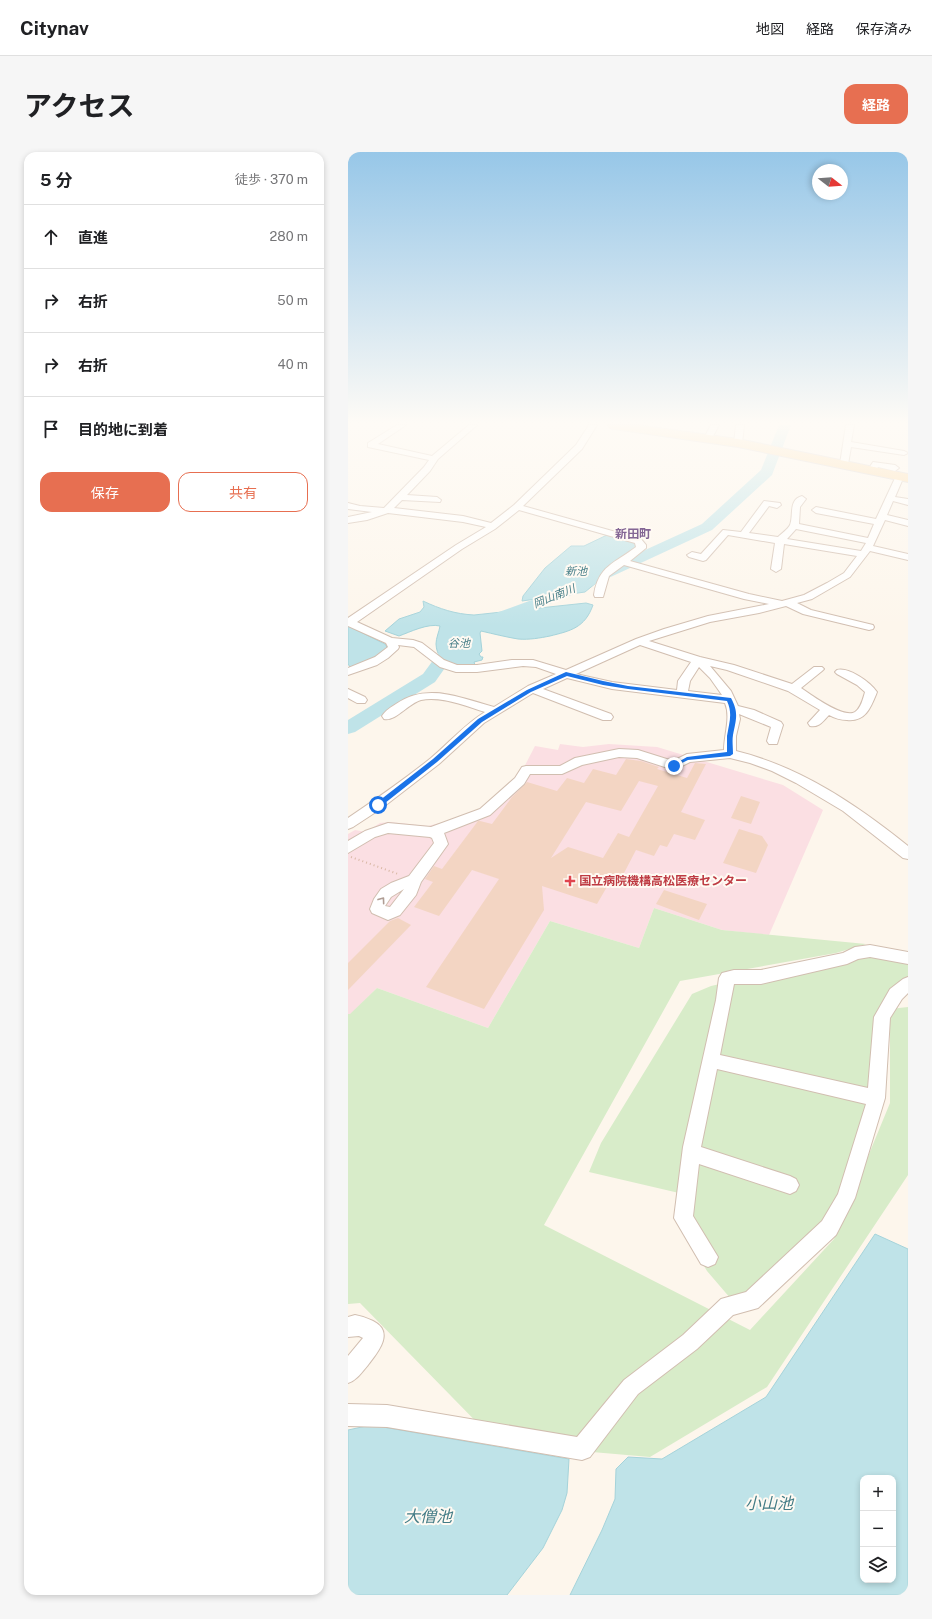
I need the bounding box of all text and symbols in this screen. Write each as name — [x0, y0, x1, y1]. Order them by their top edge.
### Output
text: Citynav — [20, 17, 89, 39]
text: 地図 — [756, 21, 784, 37]
text: 経路 — [806, 21, 834, 37]
text: 保存済み — [856, 21, 912, 37]
button: 経路 — [844, 84, 908, 124]
text: アクセス — [24, 89, 135, 122]
north arrow — [812, 164, 848, 200]
text: 5 分 — [40, 170, 72, 190]
text: 徒歩 · 370 m — [235, 172, 308, 187]
icon: ahead — [40, 226, 62, 248]
text: 直進 — [78, 229, 108, 246]
text: 280 m — [270, 229, 308, 244]
icon: right — [40, 290, 62, 312]
text: 右折 — [78, 293, 108, 310]
text: 50 m — [277, 293, 308, 308]
icon: right — [40, 354, 62, 376]
text: 右折 — [78, 357, 108, 374]
text: 40 m — [277, 357, 308, 372]
icon: arrive — [40, 418, 62, 440]
text: 目的地に到着 — [78, 421, 168, 438]
button: 保存 — [40, 472, 170, 512]
button: 共有 — [178, 472, 308, 512]
district label: 新田町 — [615, 527, 651, 541]
water label: 新池 — [565, 565, 588, 577]
water label: 岡山南川 — [531, 582, 578, 610]
water label: 谷池 — [448, 637, 471, 649]
route end — [665, 757, 683, 775]
route start — [369, 796, 387, 814]
place label: 国立病院機構高松医療センター — [579, 874, 747, 888]
marker: 国立病院機構高松医療センター — [564, 875, 576, 887]
one-way arrow — [377, 898, 384, 905]
map controls — [860, 1475, 896, 1583]
button: + — [860, 1475, 896, 1511]
water label: 小山池 — [745, 1494, 795, 1513]
water label: 大僧池 — [404, 1507, 454, 1526]
button: − — [860, 1511, 896, 1547]
button: layers — [860, 1547, 896, 1583]

